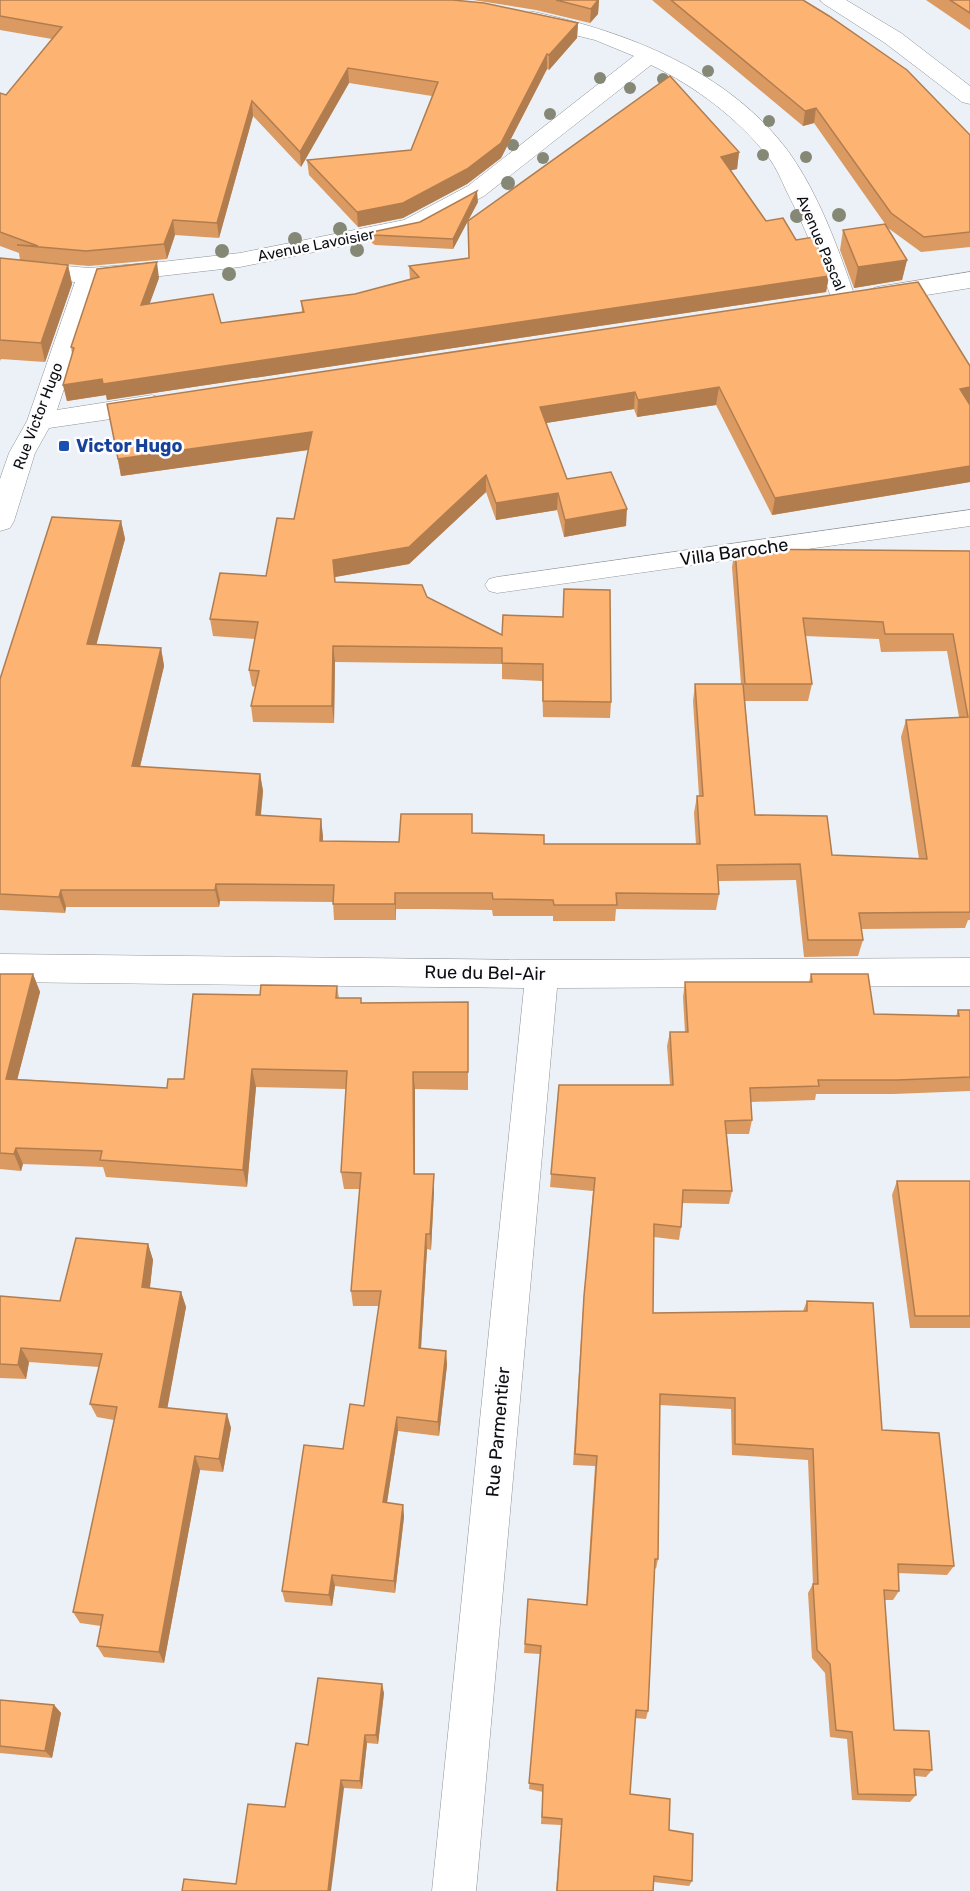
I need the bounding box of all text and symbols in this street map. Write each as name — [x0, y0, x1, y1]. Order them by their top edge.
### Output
street label: Avenue Pascal — [793, 193, 849, 293]
street label: Avenue Lavoisier — [256, 225, 376, 265]
street label: Rue Victor Hugo — [9, 360, 67, 472]
place label: Victor Hugo — [76, 435, 182, 457]
marker: Victor Hugo — [57, 439, 71, 453]
street label: Villa Baroche — [678, 534, 790, 570]
street label: Rue du Bel-Air — [424, 961, 546, 985]
street label: Rue Parmentier — [481, 1366, 515, 1498]

